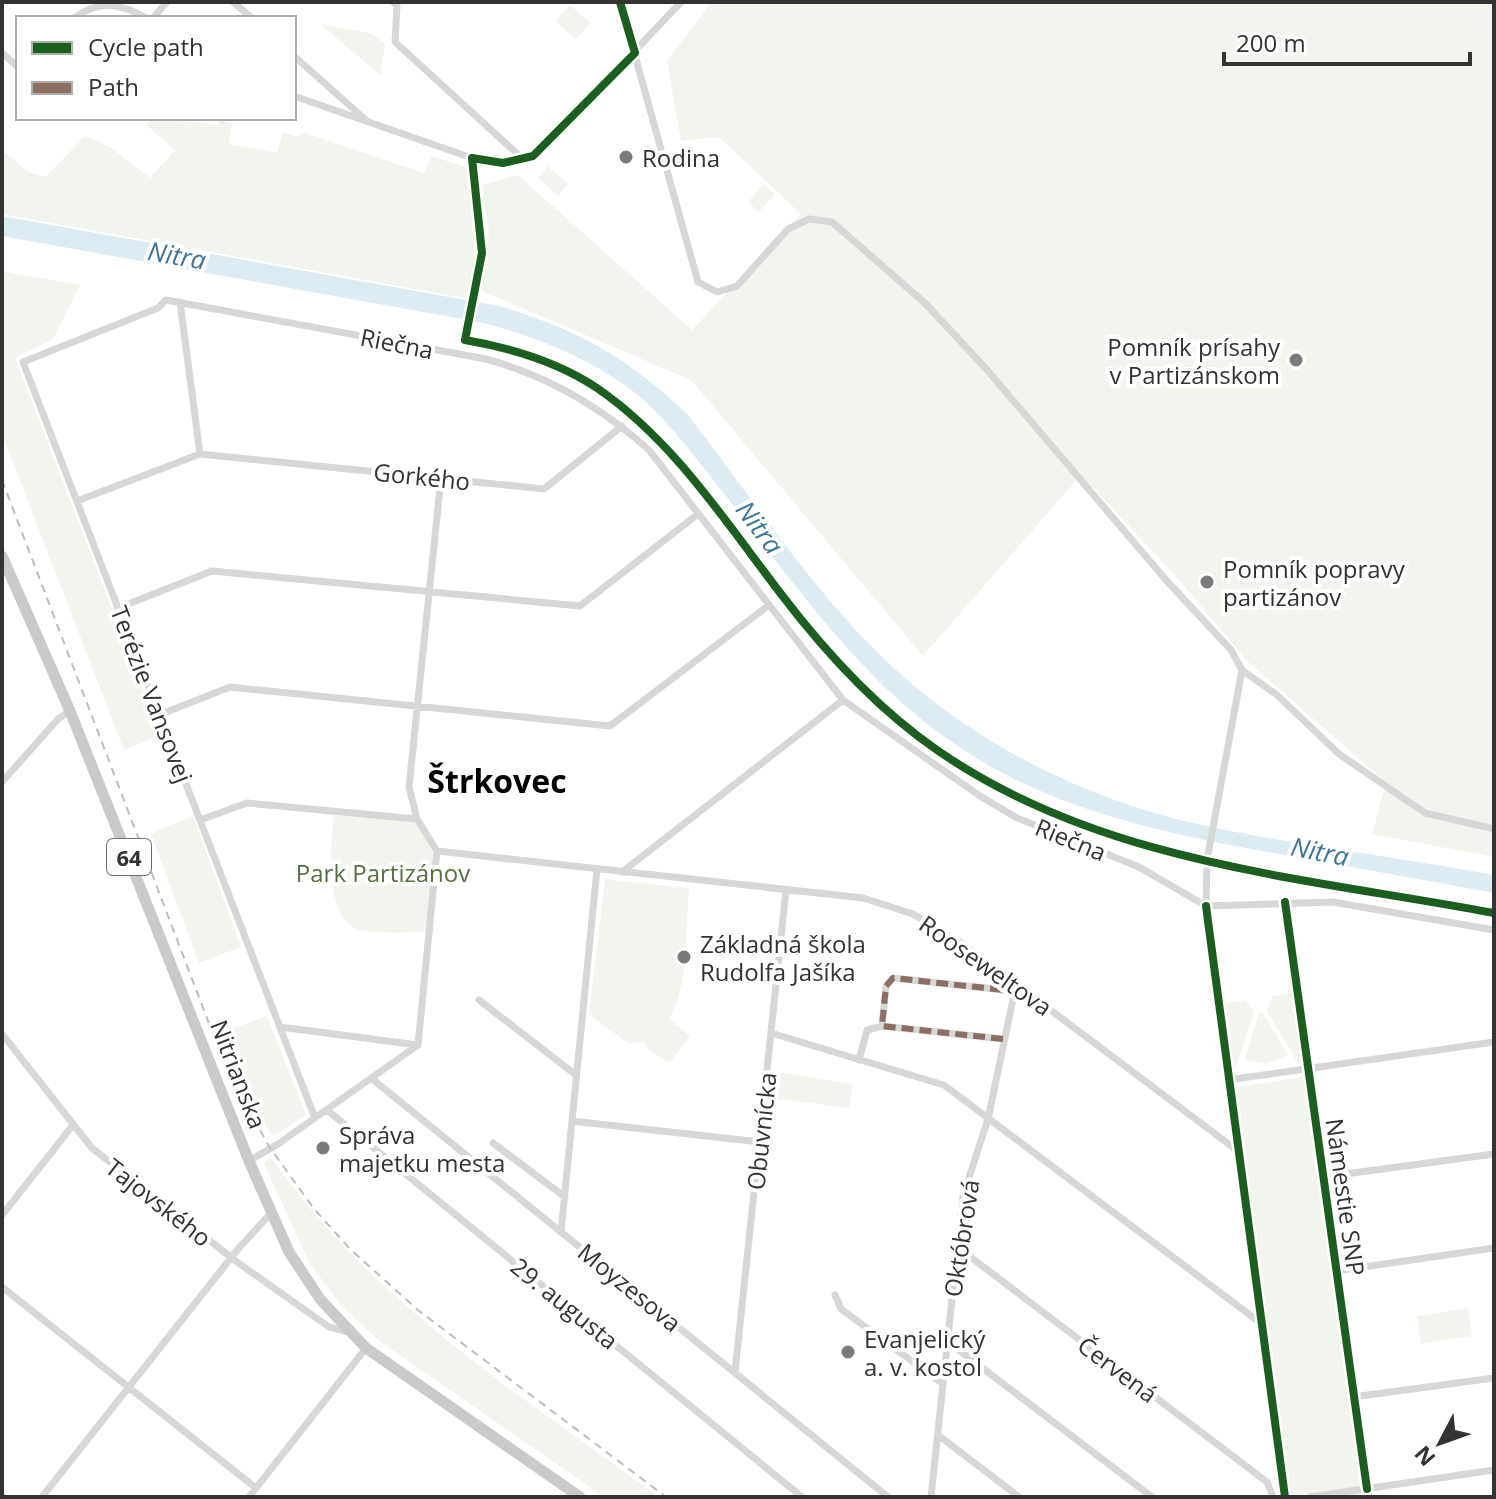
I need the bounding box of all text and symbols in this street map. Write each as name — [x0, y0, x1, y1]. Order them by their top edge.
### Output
legend — [16, 16, 296, 120]
scale bar — [1224, 16, 1470, 66]
text: 200 m — [1236, 26, 1306, 59]
text: Cycle path — [88, 30, 204, 63]
text: Path — [88, 70, 139, 103]
place label: Rodina — [642, 141, 720, 174]
marker: Rodina — [617, 148, 635, 166]
water label: Nitra — [145, 232, 209, 278]
street label: Riečna — [358, 320, 436, 366]
place label: Pomník prísahy v Partizánskom — [1107, 330, 1281, 391]
marker: Pomník prísahy v Partizánskom — [1287, 351, 1305, 369]
street label: Gorkého — [372, 455, 472, 497]
water label: Nitra — [728, 493, 792, 561]
place label: Pomník popravy partizánov — [1223, 552, 1406, 613]
marker: Pomník popravy partizánov — [1198, 573, 1216, 591]
street label: Terézie Vansovej — [103, 601, 201, 787]
district label: Štrkovec — [427, 759, 567, 802]
street label: Riečna — [1031, 810, 1111, 868]
water label: Nitra — [1288, 828, 1352, 874]
road number: 64 — [107, 839, 151, 875]
park label: Park Partizánov — [296, 856, 470, 889]
street label: Rooseweltova — [913, 907, 1059, 1023]
place label: Základná škola Rudolfa Jašíka — [700, 927, 866, 988]
marker: Základná škola Rudolfa Jašíka — [675, 948, 693, 966]
street label: Nitrianska — [203, 1015, 275, 1133]
street label: Obuvnícka — [738, 1070, 784, 1192]
street label: Námestie SNP — [1319, 1116, 1373, 1278]
place label: Správa majetku mesta — [339, 1118, 505, 1179]
marker: Správa majetku mesta — [314, 1139, 332, 1157]
street label: Tajovského — [99, 1150, 219, 1254]
street label: Októbrová — [935, 1177, 987, 1299]
street label: Moyzesova — [571, 1235, 689, 1339]
street label: 29. augusta — [504, 1250, 626, 1356]
place label: Evanjelický a. v. kostol — [864, 1322, 986, 1383]
street label: Červená — [1071, 1328, 1165, 1410]
marker: Evanjelický a. v. kostol — [839, 1343, 857, 1361]
north arrow — [1400, 1403, 1480, 1483]
text: N — [1407, 1440, 1441, 1473]

